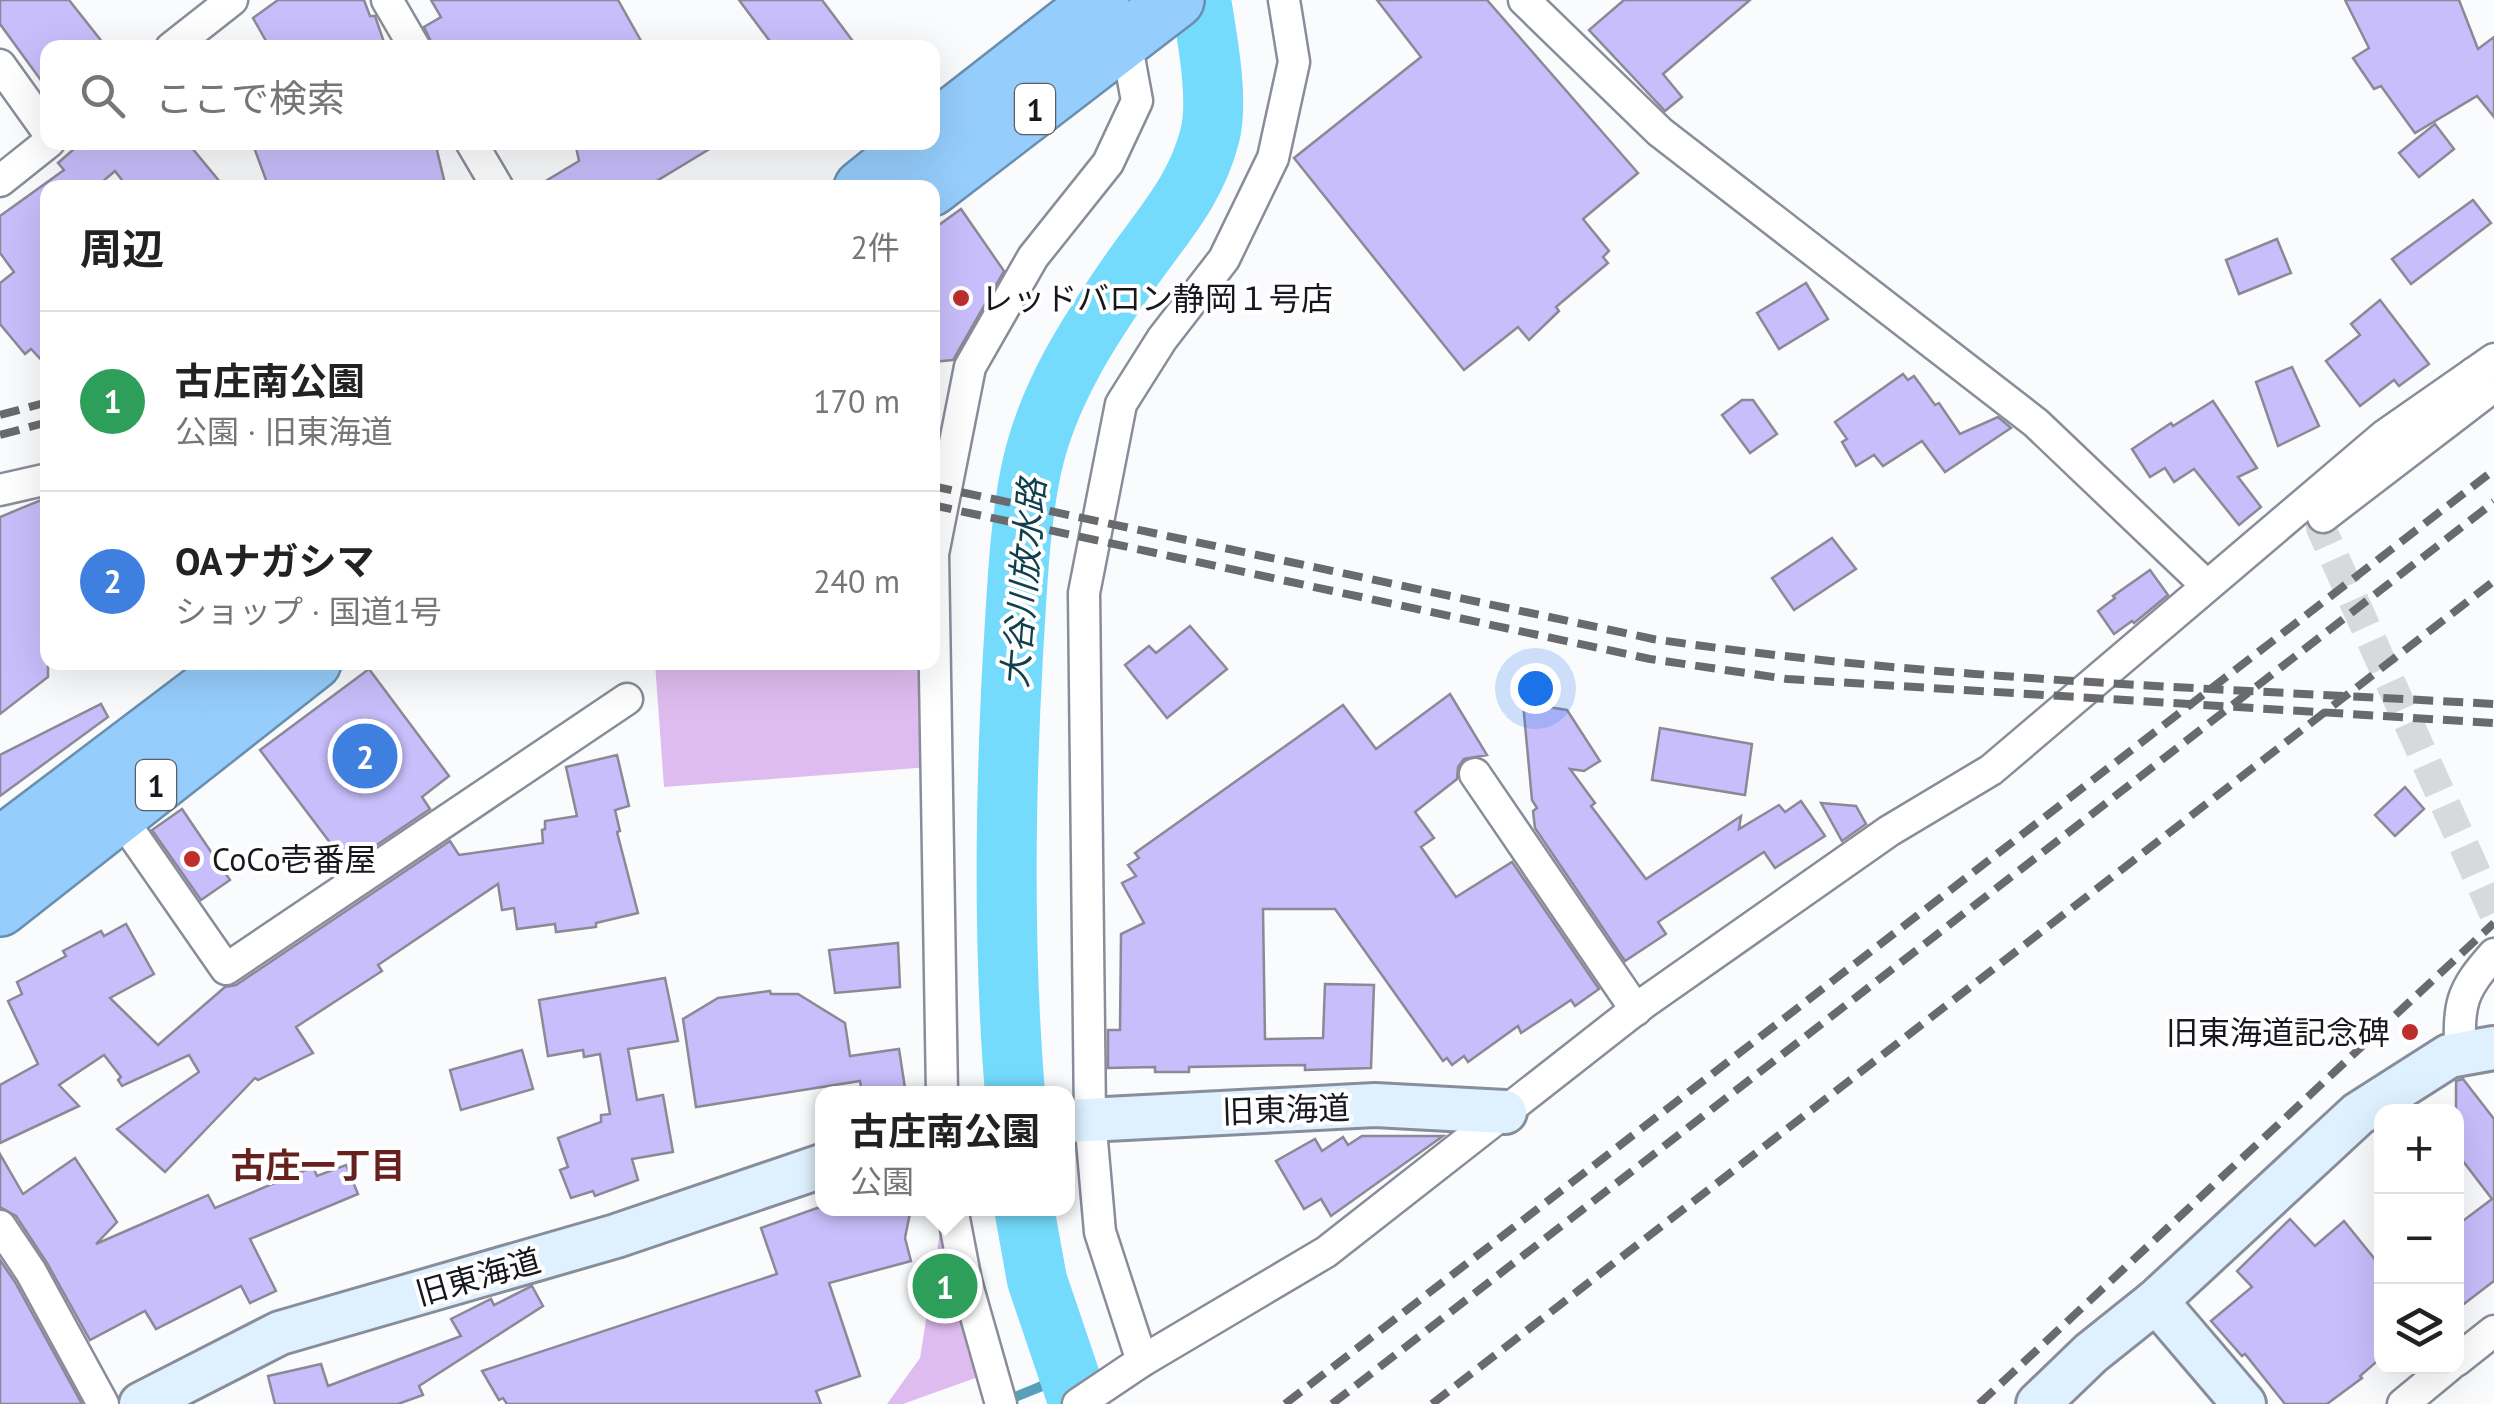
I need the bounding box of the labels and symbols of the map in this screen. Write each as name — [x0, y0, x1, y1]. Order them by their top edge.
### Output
road number: 1 — [1015, 84, 1055, 134]
place label: レッドバロン静岡１号店 — [981, 277, 1333, 319]
marker: レッドバロン静岡１号店 — [950, 287, 972, 309]
water label: 大谷川放水路 — [991, 473, 1055, 690]
your location — [1510, 663, 1561, 714]
pin: 2 — [332, 718, 398, 794]
road number: 1 — [136, 760, 176, 810]
place label: CoCo壱番屋 — [212, 838, 377, 880]
marker: CoCo壱番屋 — [181, 848, 203, 870]
place label: 旧東海道記念碑 — [2166, 1011, 2390, 1053]
marker: 旧東海道記念碑 — [2399, 1021, 2421, 1043]
street label: 旧東海道 — [1221, 1086, 1351, 1132]
district label: 古庄一丁目 — [230, 1142, 406, 1188]
street label: 旧東海道 — [411, 1238, 545, 1314]
pin: 1 — [912, 1248, 978, 1324]

